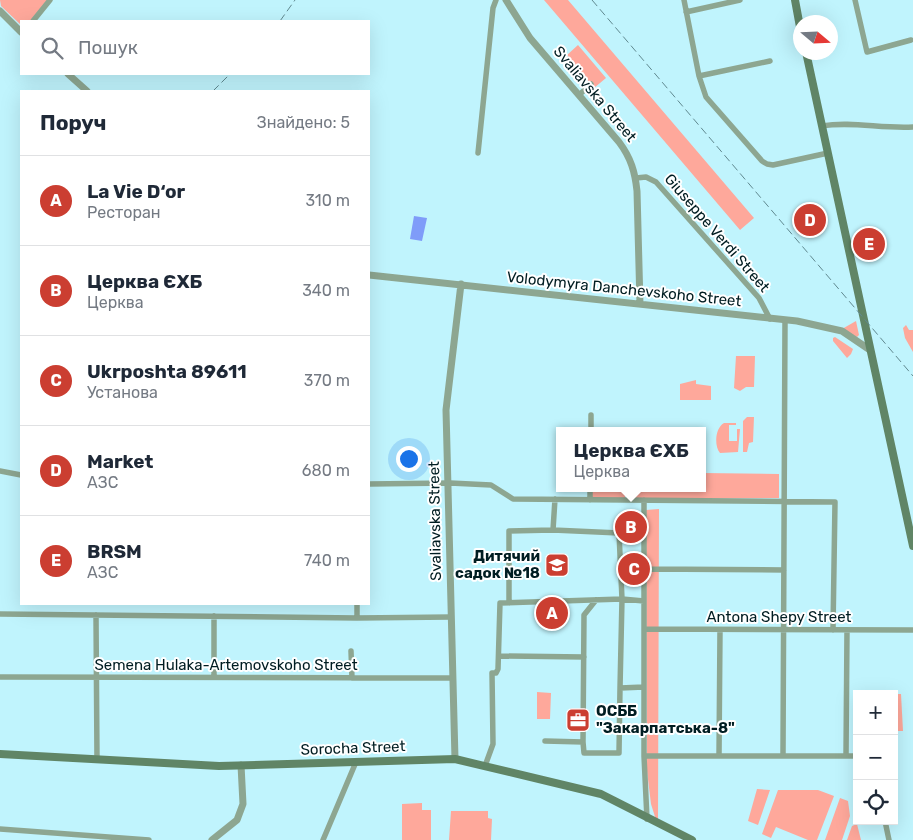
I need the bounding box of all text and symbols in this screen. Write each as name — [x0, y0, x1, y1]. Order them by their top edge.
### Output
north arrow — [793, 15, 838, 60]
search box — [20, 20, 370, 75]
icon: search — [38, 34, 66, 62]
text: Пошук — [78, 36, 138, 59]
street label: Svaliavska Street — [550, 42, 640, 146]
text: Поруч — [40, 110, 106, 135]
text: Знайдено: 5 — [257, 113, 350, 132]
street label: Giuseppe Verdi Street — [661, 170, 773, 296]
text: La Vie D‘or — [87, 180, 185, 203]
text: A — [50, 191, 62, 210]
text: 310 m — [306, 191, 350, 210]
pin: D — [794, 201, 826, 239]
text: Ресторан — [87, 203, 161, 222]
pin: E — [853, 225, 885, 263]
street label: Volodymyra Danchevskoho Street — [506, 268, 742, 310]
text: Церква ЄХБ — [87, 270, 202, 293]
text: B — [50, 281, 62, 300]
text: 340 m — [302, 281, 350, 300]
text: Церква — [87, 293, 144, 312]
text: Ukrposhta 89611 — [87, 360, 247, 383]
text: C — [50, 371, 62, 390]
text: 370 m — [304, 371, 350, 390]
text: Установа — [87, 383, 158, 402]
popup — [556, 427, 706, 492]
text: Церква ЄХБ — [573, 439, 689, 462]
your location — [396, 446, 422, 472]
text: Market — [87, 450, 153, 473]
text: D — [50, 461, 62, 480]
text: 680 m — [302, 461, 350, 480]
street label: Svaliavska Street — [425, 461, 445, 581]
text: Церква — [573, 462, 630, 481]
text: АЗС — [87, 473, 118, 492]
pin: B — [615, 508, 647, 546]
text: BRSM — [87, 540, 142, 563]
place label: Дитячий садок №18 — [455, 547, 540, 582]
pin: C — [618, 550, 650, 588]
text: E — [51, 551, 61, 570]
text: 740 m — [304, 551, 350, 570]
school or university icon: Дитячий садок №18 — [544, 552, 570, 578]
text: АЗС — [87, 563, 118, 582]
pin: A — [536, 594, 568, 632]
street label: Antona Shepy Street — [707, 608, 852, 626]
street label: Semena Hulaka-Artemovskoho Street — [94, 656, 358, 674]
map controls — [853, 690, 898, 825]
button: + — [853, 690, 898, 735]
place label: ОСББ "Закарпатська-8" — [596, 702, 735, 737]
office icon: ОСББ "Закарпатська-8" — [565, 707, 591, 733]
button: − — [853, 735, 898, 780]
street label: Sorocha Street — [300, 737, 406, 759]
button: locate — [853, 780, 898, 825]

